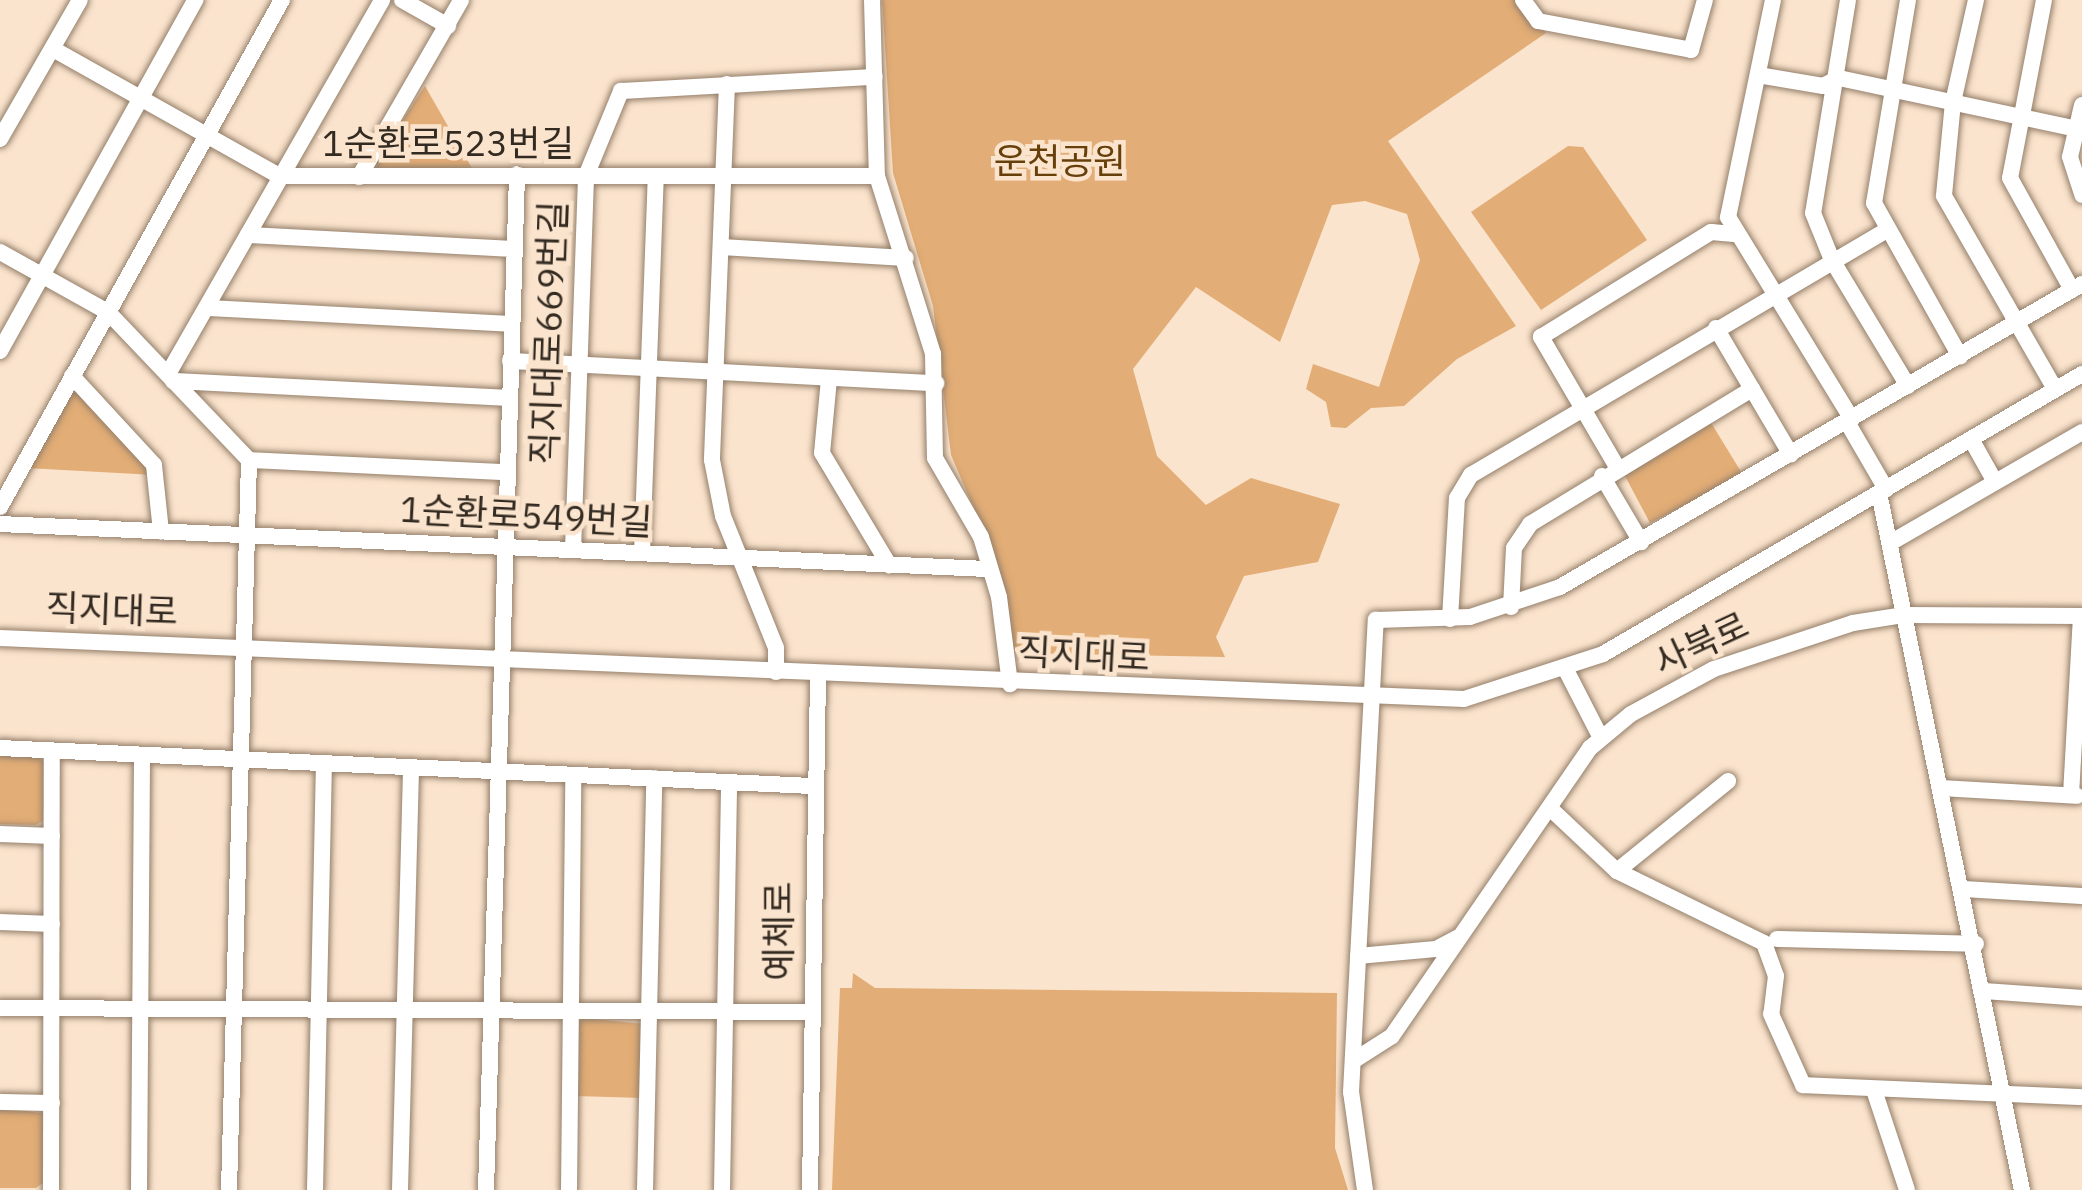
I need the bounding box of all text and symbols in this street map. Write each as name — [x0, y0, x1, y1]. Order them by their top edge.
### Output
street label: 1순환로523번길 — [322, 121, 574, 165]
park label: 운천공원 — [994, 139, 1126, 183]
street label: 직지대로669번길 — [522, 201, 574, 465]
street label: 1순환로549번길 — [399, 487, 653, 543]
street label: 직지대로 — [45, 585, 179, 633]
street label: 사북로 — [1647, 602, 1755, 684]
street label: 직지대로 — [1017, 629, 1151, 679]
street label: 예체로 — [756, 881, 800, 981]

